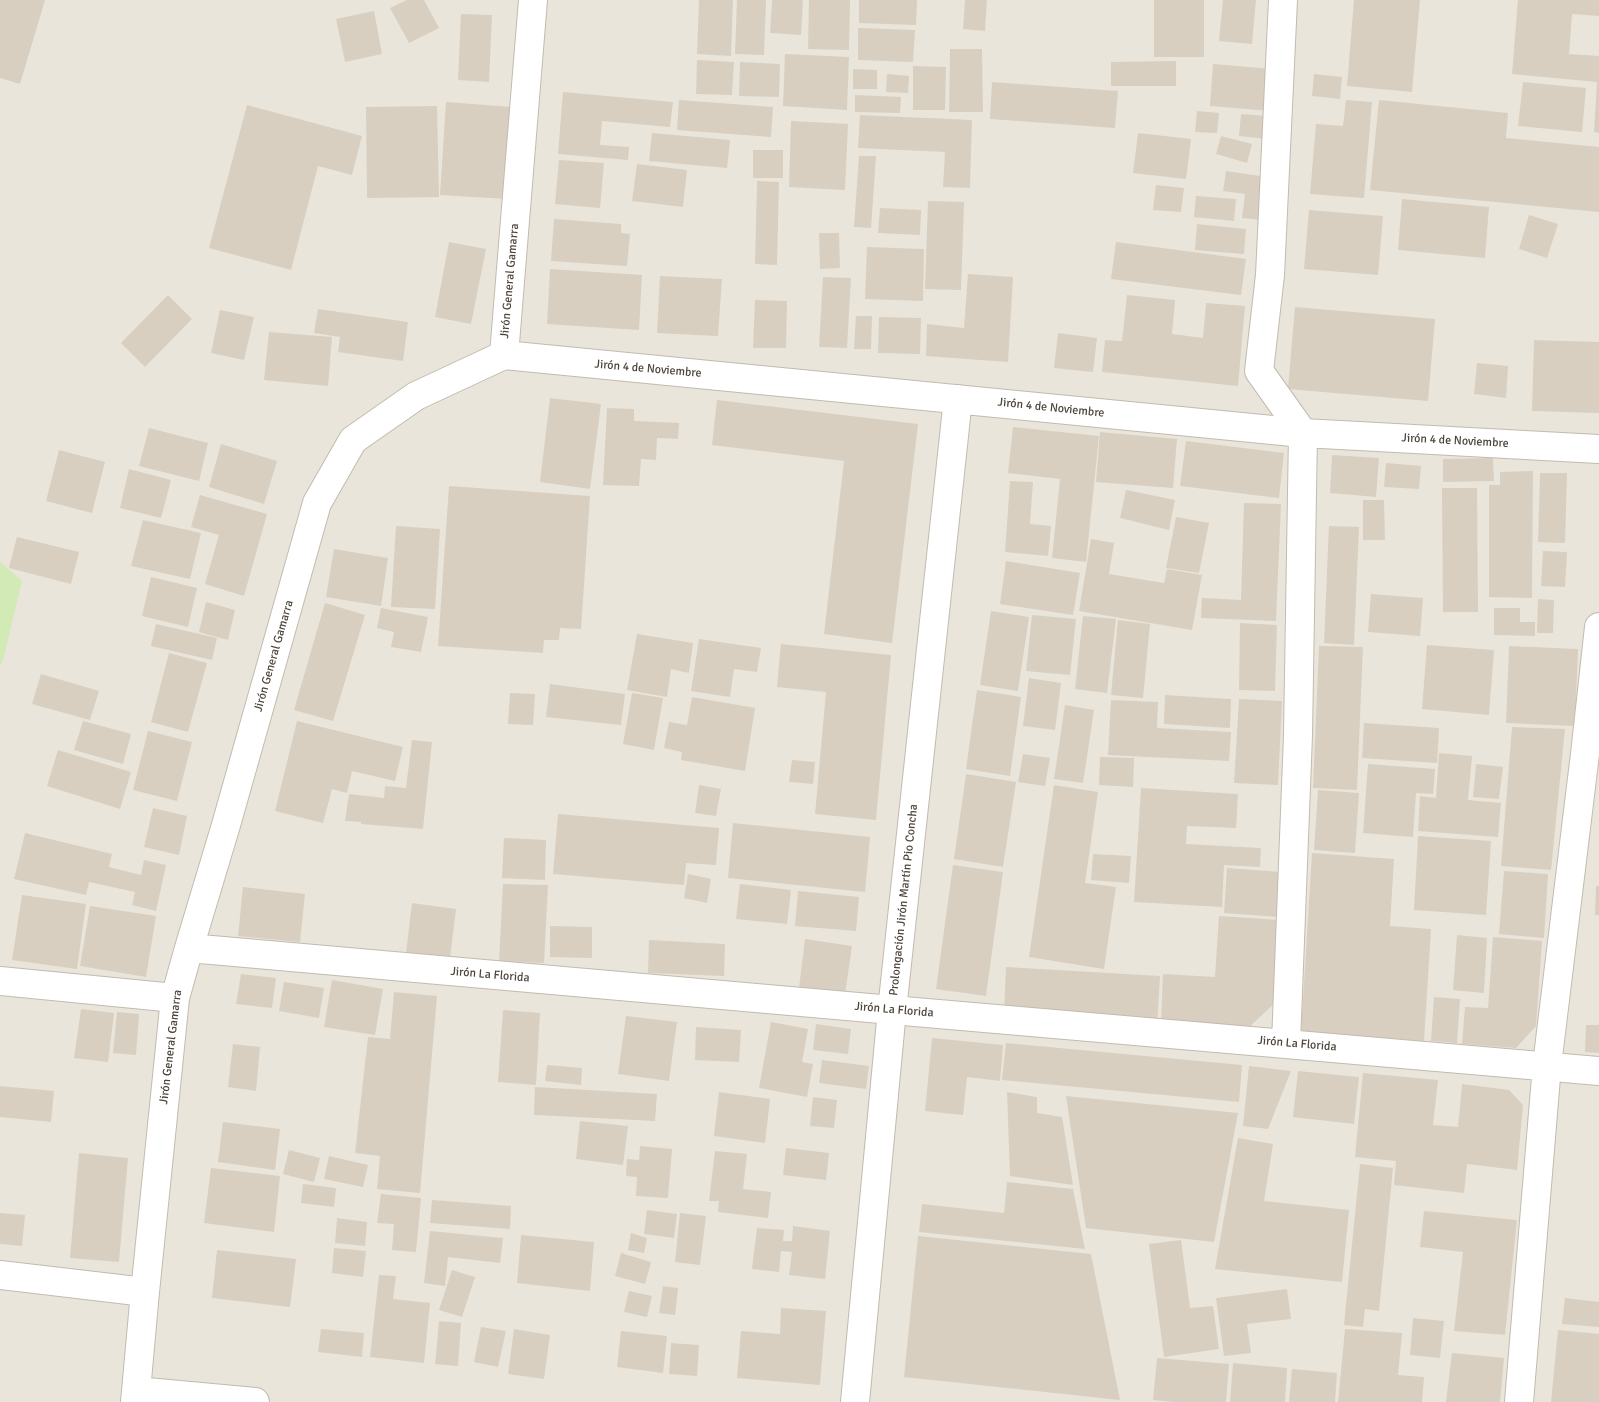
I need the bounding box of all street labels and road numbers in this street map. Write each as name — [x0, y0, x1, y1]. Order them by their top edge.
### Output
street label: Jirón General Gamarra — [498, 223, 522, 339]
street label: Jirón 4 de Noviembre — [594, 357, 702, 381]
street label: Jirón 4 de Noviembre — [997, 395, 1105, 421]
street label: Jirón 4 de Noviembre — [1401, 431, 1509, 451]
street label: Jirón General Gamarra — [251, 599, 297, 713]
street label: Prolongación Jirón Martín Pio Concha — [887, 803, 921, 997]
street label: Jirón La Florida — [450, 964, 530, 986]
street label: Jirón General Gamarra — [157, 989, 185, 1105]
street label: Jirón La Florida — [854, 999, 934, 1021]
street label: Jirón La Florida — [1257, 1033, 1337, 1055]

